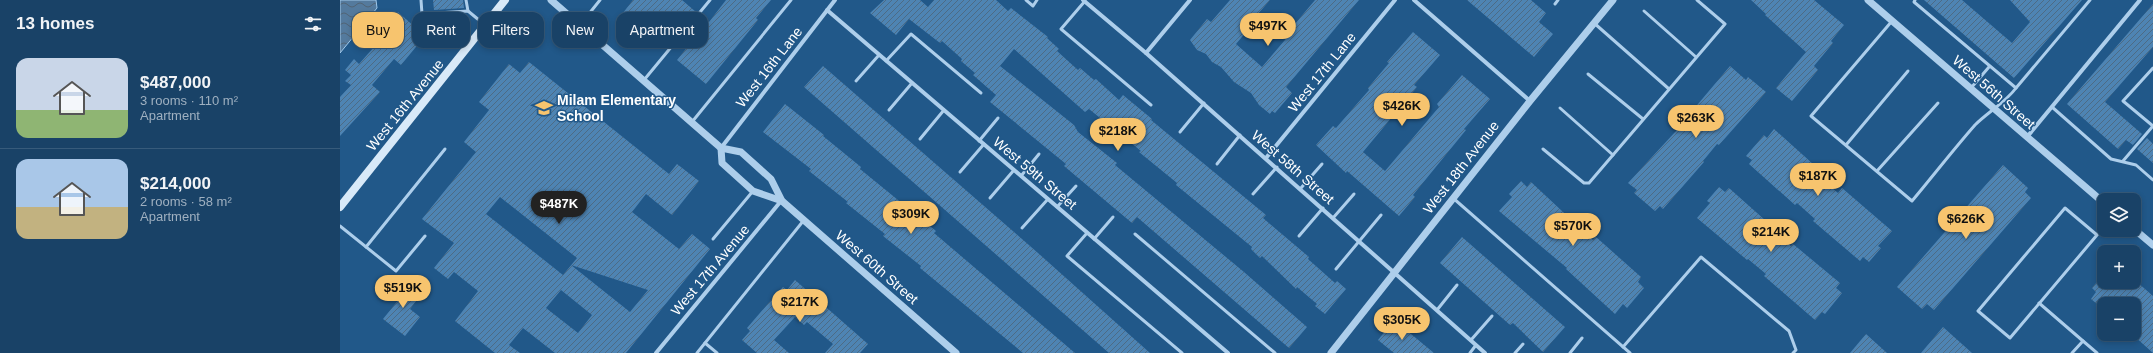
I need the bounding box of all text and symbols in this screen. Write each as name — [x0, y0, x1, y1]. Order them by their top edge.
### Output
chip: Buy — [352, 12, 404, 48]
chip: Rent — [412, 12, 470, 48]
chip: Filters — [478, 12, 544, 48]
chip: New — [552, 12, 608, 48]
chip: Apartment — [616, 12, 708, 48]
icon: filters — [302, 13, 324, 35]
pin: $497K — [1240, 13, 1296, 47]
text: 13 homes — [16, 14, 94, 33]
text: $497K — [1249, 18, 1287, 33]
street label: West 16th Lane — [733, 23, 806, 110]
street label: West 17th Lane — [1285, 29, 1359, 115]
street label: West 56th Street — [1950, 52, 2039, 132]
street label: West 16th Avenue — [363, 56, 447, 154]
text: $487,000 — [140, 73, 211, 92]
icon: home — [48, 74, 96, 122]
place label: Milam Elementary School — [557, 92, 676, 124]
text: 3 rooms · 110 m² — [140, 93, 238, 108]
pin: $426K — [1374, 93, 1430, 127]
school or university icon: Milam Elementary School — [534, 98, 554, 118]
text: $426K — [1383, 98, 1421, 113]
pin: $263K — [1668, 105, 1724, 139]
text: Apartment — [140, 108, 200, 123]
text: $263K — [1677, 110, 1715, 125]
street label: West 18th Avenue — [1420, 117, 1502, 216]
pin: $218K — [1090, 118, 1146, 152]
text: $218K — [1099, 123, 1137, 138]
street label: West 58th Street — [1249, 127, 1338, 207]
street label: West 59th Street — [990, 133, 1080, 213]
pin: $187K — [1790, 163, 1846, 197]
text: $187K — [1799, 168, 1837, 183]
text: $214,000 — [140, 174, 211, 193]
icon: home — [48, 175, 96, 223]
pin: $487K — [531, 191, 587, 225]
map controls — [2097, 193, 2141, 341]
button: layers — [2097, 193, 2141, 237]
text: 2 rooms · 58 m² — [140, 194, 232, 209]
text: $487K — [540, 196, 578, 211]
pin: $309K — [883, 201, 939, 235]
text: $309K — [892, 206, 930, 221]
pin: $626K — [1938, 206, 1994, 240]
text: Apartment — [140, 209, 200, 224]
text: $626K — [1947, 211, 1985, 226]
pin: $570K — [1545, 213, 1601, 247]
text: $570K — [1554, 218, 1592, 233]
pin: $214K — [1743, 219, 1799, 253]
street label: West 17th Avenue — [668, 221, 753, 318]
text: $214K — [1752, 224, 1790, 239]
street label: West 60th Street — [833, 227, 922, 307]
button: + — [2097, 245, 2141, 289]
pin: $519K — [375, 275, 431, 309]
text: $519K — [384, 280, 422, 295]
pin: $217K — [772, 289, 828, 323]
text: $217K — [781, 294, 819, 309]
button: − — [2097, 297, 2141, 341]
pin: $305K — [1374, 307, 1430, 341]
text: $305K — [1383, 312, 1421, 327]

